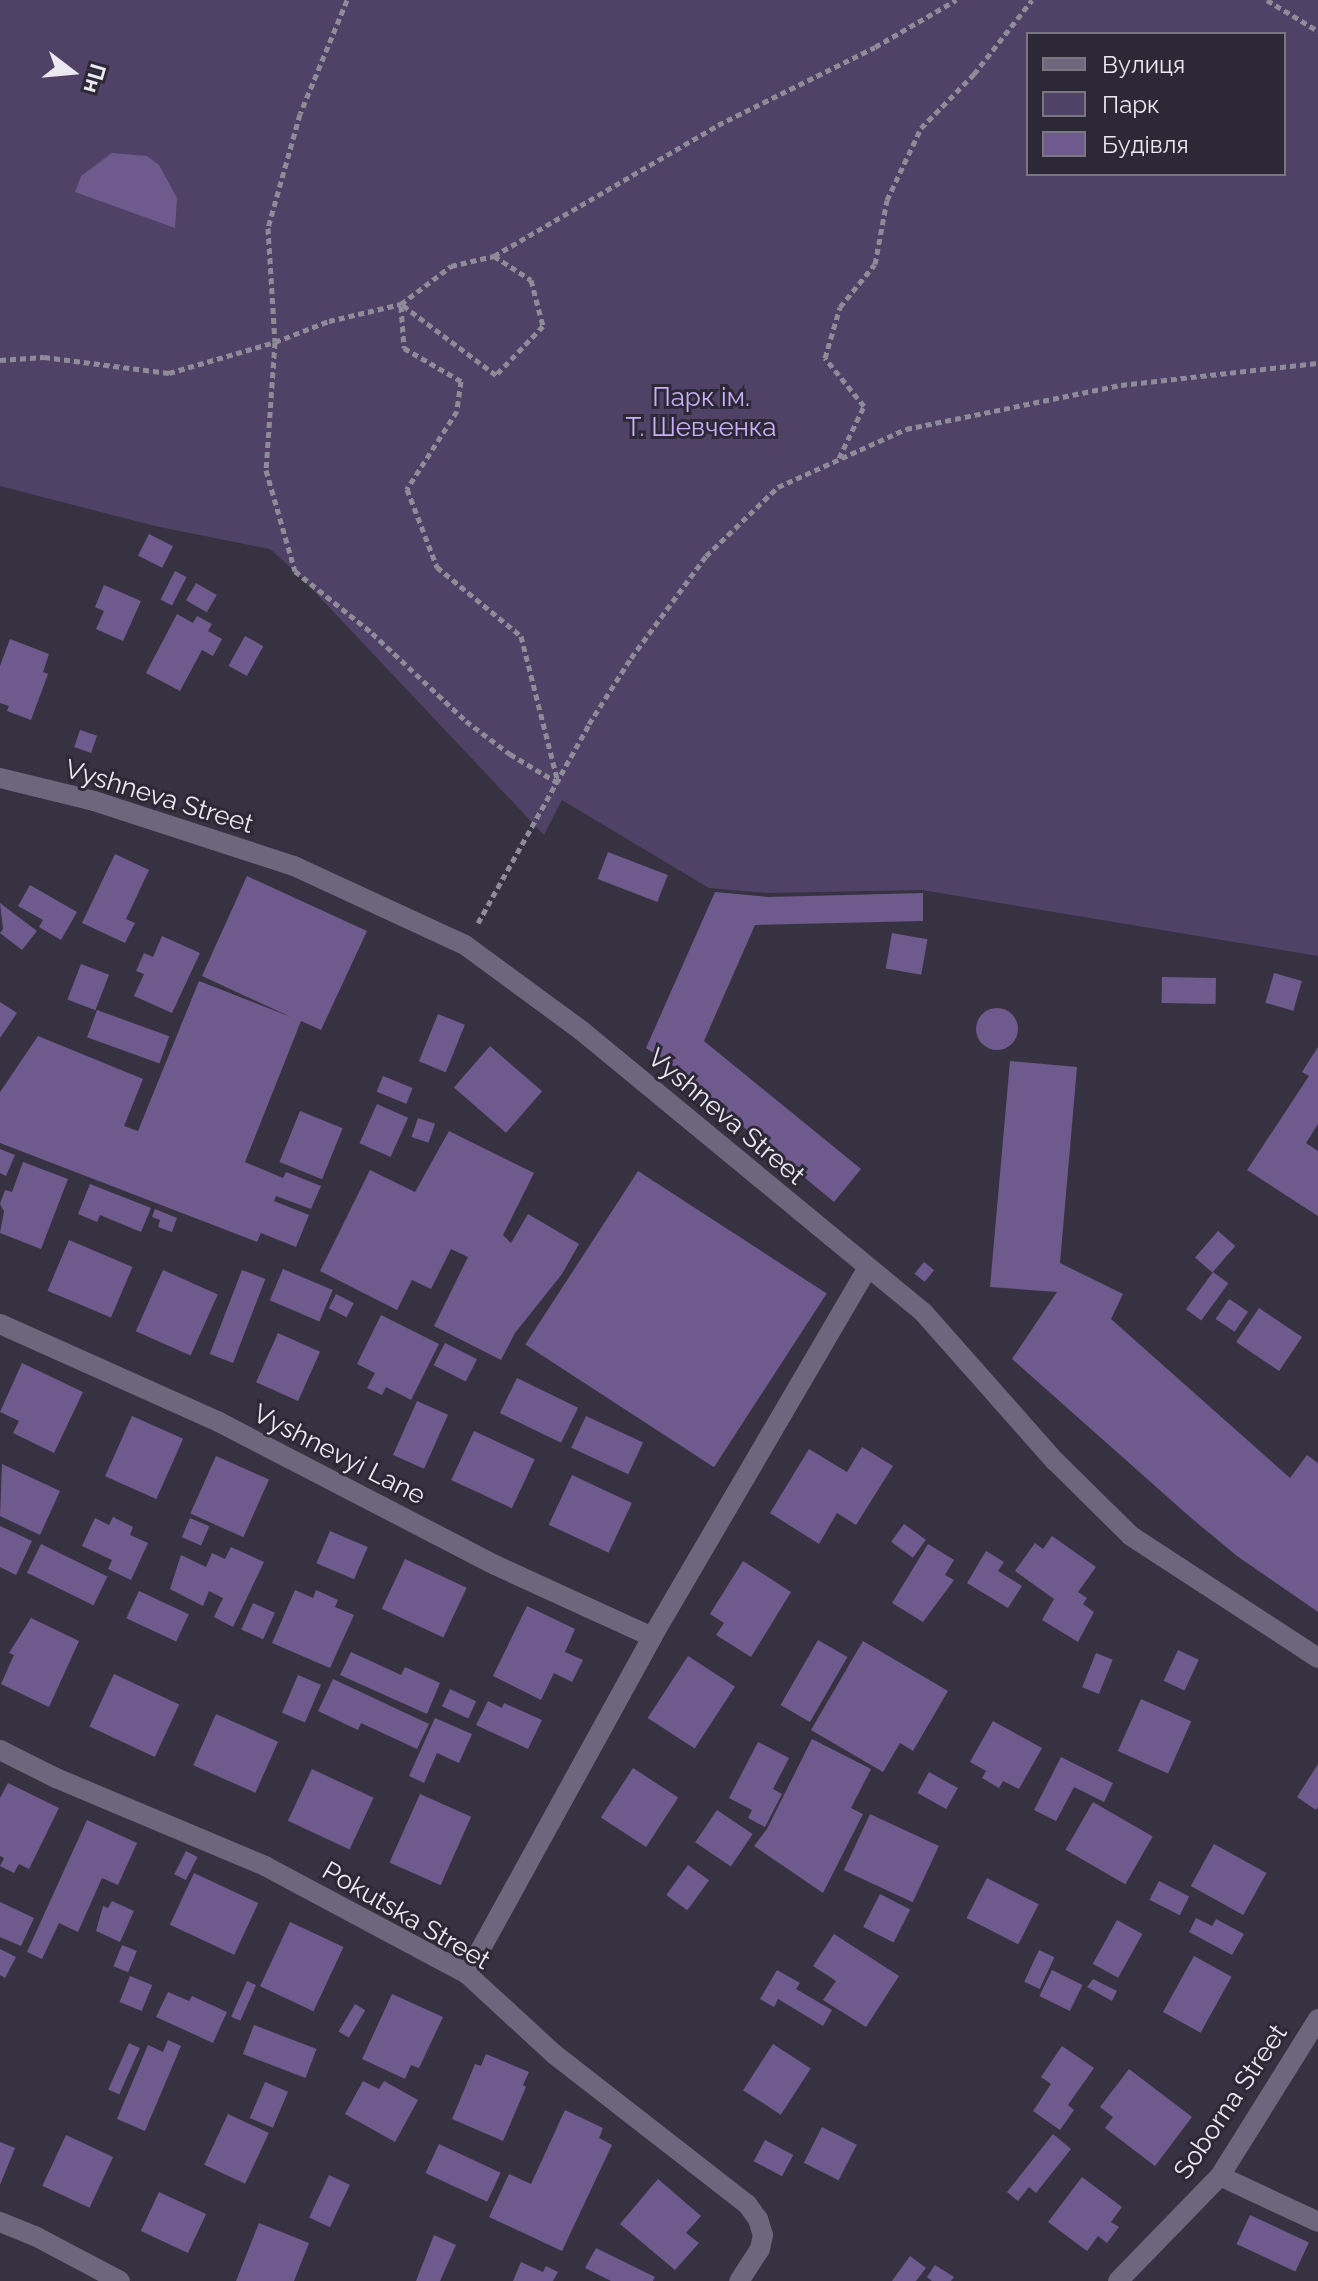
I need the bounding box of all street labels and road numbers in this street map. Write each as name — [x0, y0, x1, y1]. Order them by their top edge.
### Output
street label: Vyshneva Street — [61, 754, 257, 840]
street label: Vyshneva Street — [641, 1042, 811, 1192]
street label: Vyshnevyi Lane — [248, 1398, 430, 1512]
street label: Pokutska Street — [317, 1855, 495, 1977]
street label: Soborna Street — [1168, 2019, 1294, 2185]

